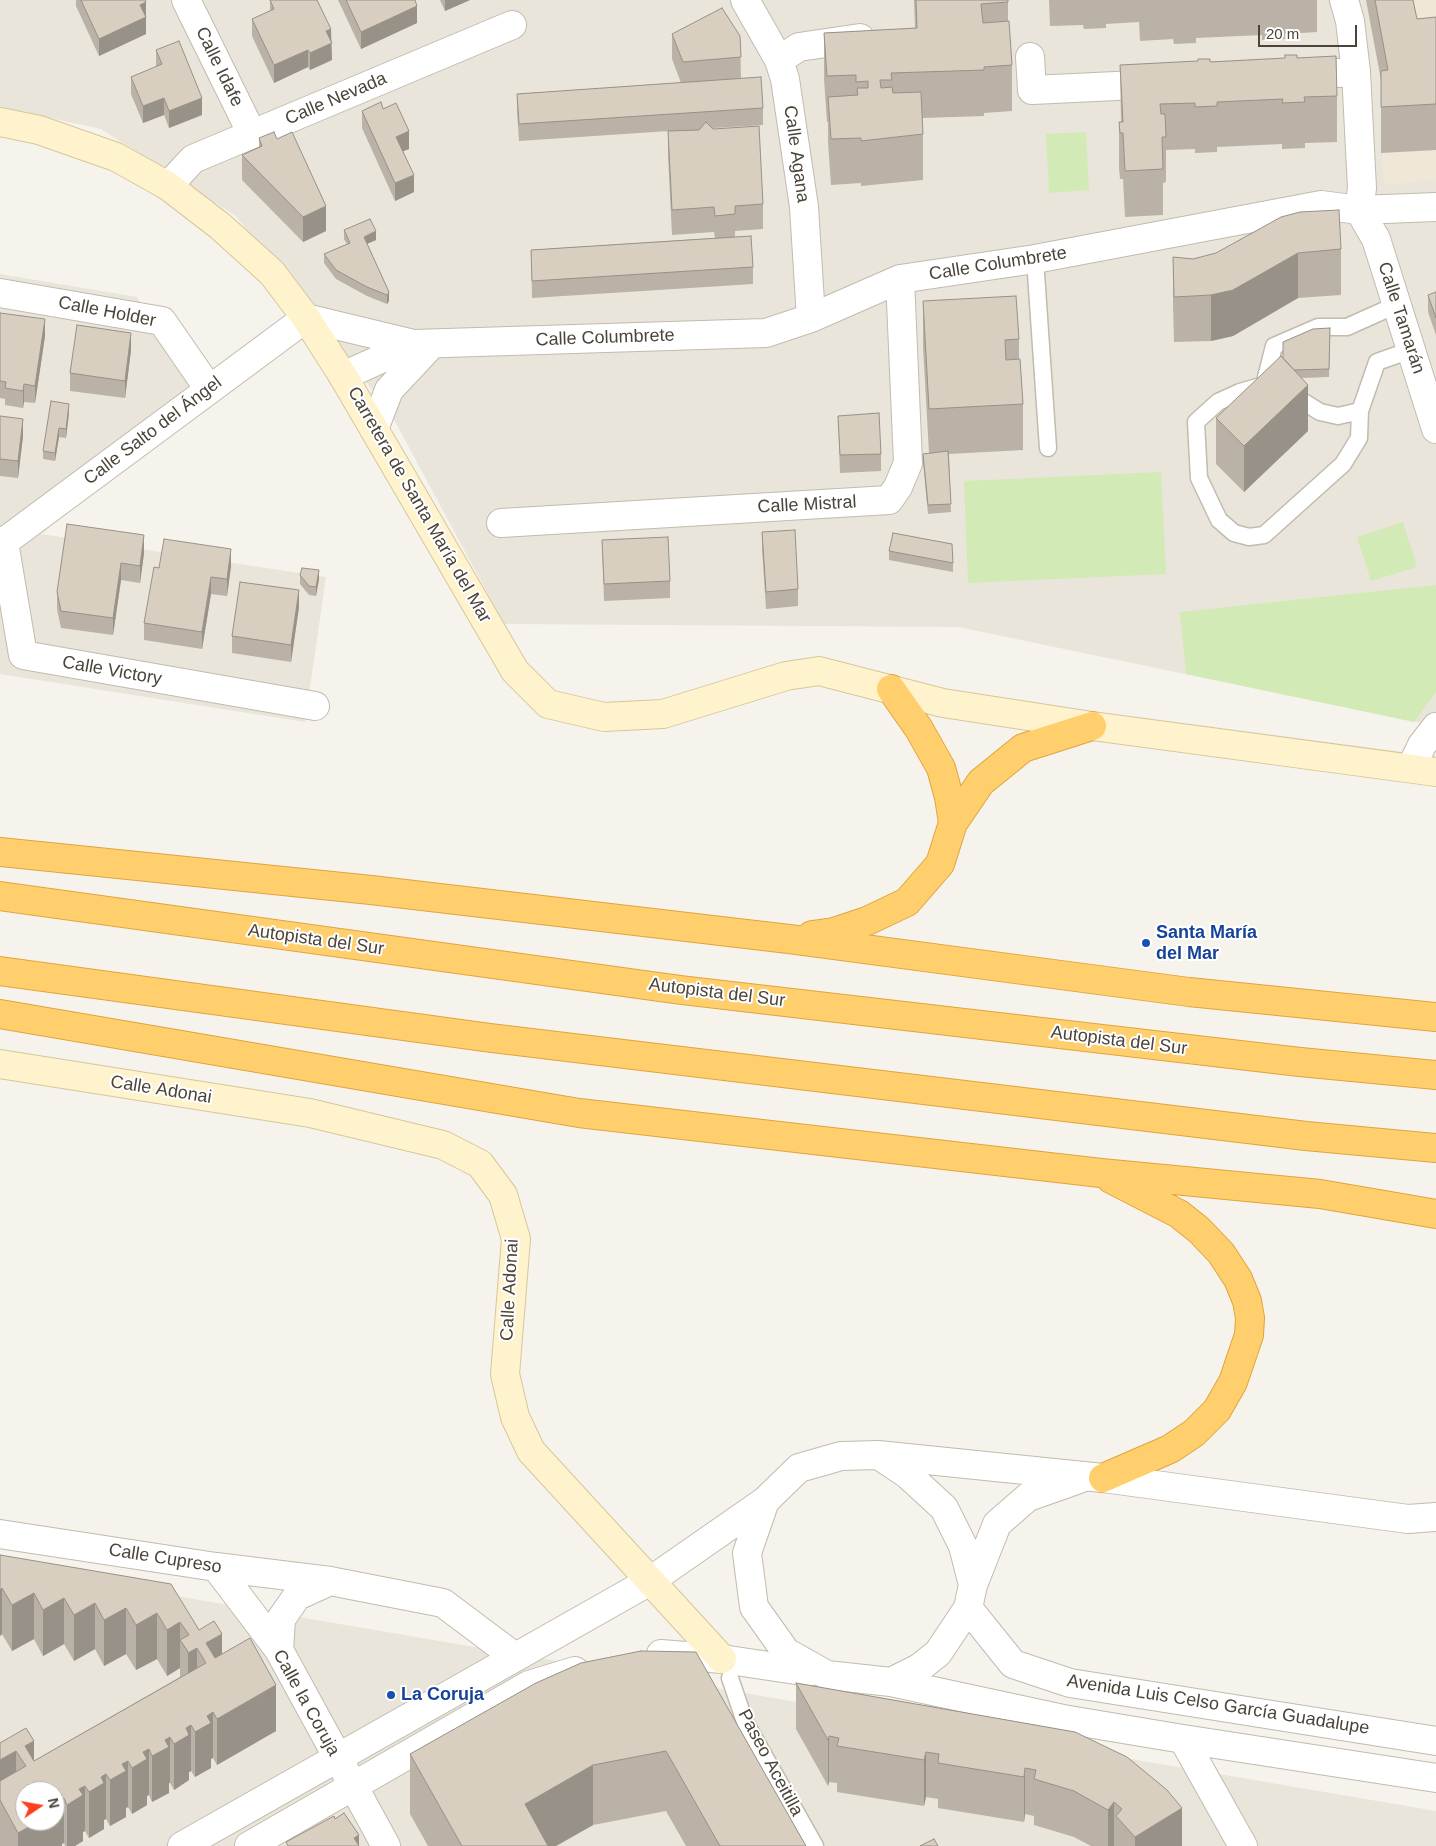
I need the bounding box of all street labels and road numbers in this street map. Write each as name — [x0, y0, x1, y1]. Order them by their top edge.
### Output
street label: Calle Idafe — [190, 24, 248, 110]
street label: Calle Nevada — [282, 68, 390, 130]
street label: Calle Agana — [778, 104, 814, 204]
street label: Calle Columbrete — [928, 242, 1068, 286]
street label: Calle Tamarán — [1373, 259, 1429, 377]
street label: Calle Holder — [56, 292, 158, 332]
street label: Calle Columbrete — [535, 325, 675, 351]
street label: Calle Salto del Ángel — [80, 372, 226, 490]
street label: Carretera de Santa María del Mar — [342, 383, 496, 627]
street label: Calle Mistral — [757, 492, 857, 518]
street label: Calle Victory — [61, 652, 163, 690]
street label: Autopista del Sur — [247, 920, 385, 960]
street label: Autopista del Sur — [648, 974, 786, 1012]
street label: Autopista del Sur — [1050, 1022, 1188, 1060]
street label: Calle Adonai — [109, 1071, 213, 1109]
street label: Calle Adonai — [497, 1238, 523, 1342]
street label: Calle Cupreso — [107, 1539, 223, 1579]
street label: Calle la Coruja — [268, 1646, 344, 1760]
street label: Avenida Luis Celso García Guadalupe — [1065, 1670, 1371, 1740]
street label: Paseo Aceitilla — [733, 1706, 807, 1820]

